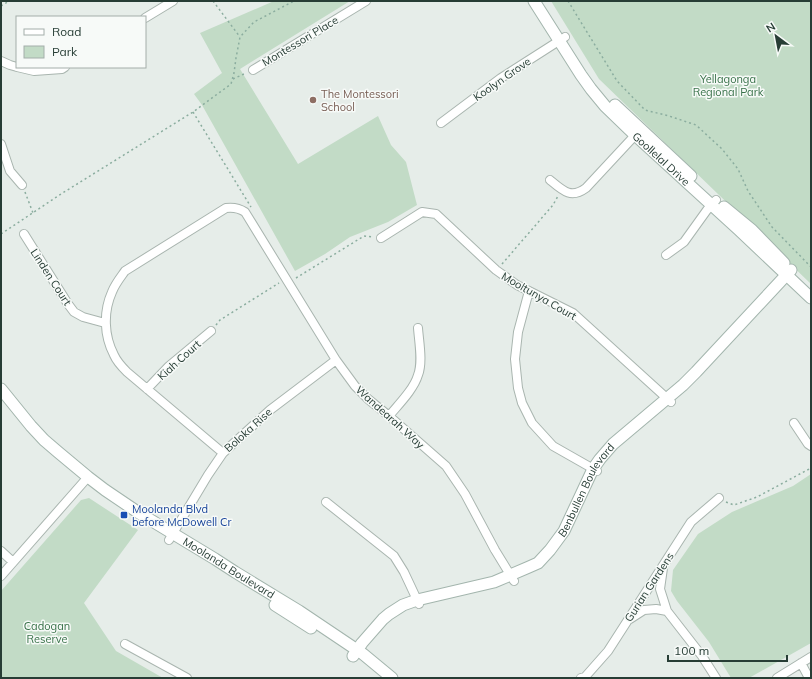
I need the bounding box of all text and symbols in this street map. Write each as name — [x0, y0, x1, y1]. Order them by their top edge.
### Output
street label: Montessori Place — [259, 13, 341, 69]
legend — [16, 16, 146, 68]
north arrow — [756, 16, 796, 56]
text: N — [763, 19, 778, 36]
text: Road — [52, 24, 81, 39]
text: Park — [52, 44, 78, 59]
street label: Koolyn Grove — [470, 54, 534, 104]
park label: Yellagonga Regional Park — [693, 72, 764, 99]
place label: The Montessori School — [321, 87, 399, 114]
marker: The Montessori School — [308, 95, 318, 105]
street label: Goollelal Drive — [629, 129, 693, 189]
street label: Linden Court — [27, 246, 75, 308]
street label: Mooltunya Court — [499, 269, 579, 323]
street label: Kiah Court — [154, 337, 204, 383]
street label: Wandearah Way — [353, 382, 427, 452]
street label: Boloka Rise — [221, 405, 275, 455]
street label: Benbullen Boulevard — [555, 440, 617, 540]
place label: Moolanda Blvd before McDowell Cr — [132, 502, 232, 529]
marker: Moolanda Blvd before McDowell Cr — [119, 510, 129, 520]
street label: Moolanda Boulevard — [180, 534, 277, 602]
street label: Gurian Gardens — [621, 550, 677, 624]
park label: Cadogan Reserve — [24, 619, 70, 646]
scale bar — [668, 637, 787, 663]
text: 100 m — [674, 643, 709, 658]

